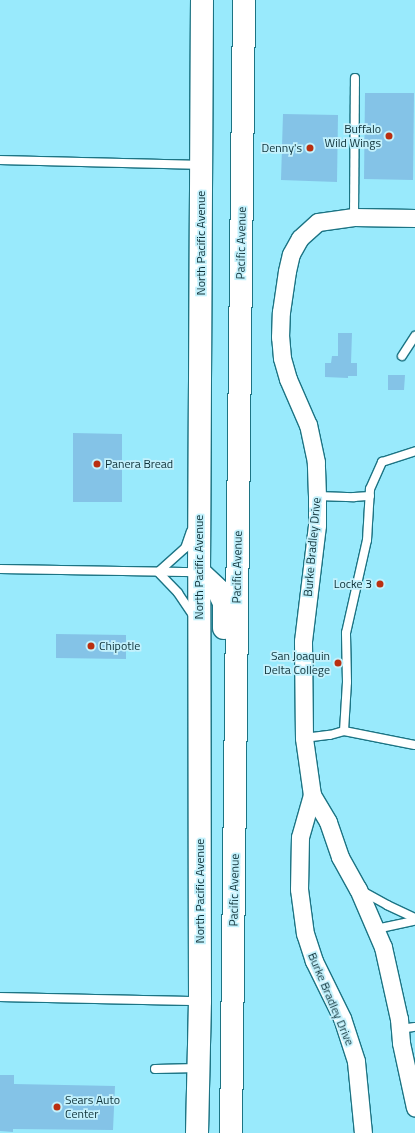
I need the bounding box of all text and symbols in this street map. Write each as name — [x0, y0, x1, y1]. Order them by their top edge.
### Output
place label: Buffalo Wild Wings — [325, 122, 381, 150]
marker: Buffalo Wild Wings — [384, 131, 394, 141]
place label: Denny's — [262, 141, 302, 155]
marker: Denny's — [305, 143, 315, 153]
street label: North Pacific Avenue — [194, 191, 208, 295]
street label: Pacific Avenue — [233, 206, 249, 280]
place label: Panera Bread — [105, 457, 173, 471]
marker: Panera Bread — [92, 459, 102, 469]
street label: Burke Bradley Drive — [300, 497, 324, 597]
street label: North Pacific Avenue — [192, 515, 206, 619]
street label: Pacific Avenue — [229, 530, 245, 604]
place label: Locke 3 — [334, 577, 372, 591]
marker: Locke 3 — [375, 579, 385, 589]
place label: Chipotle — [99, 639, 140, 653]
marker: Chipotle — [86, 641, 96, 651]
place label: San Joaquin Delta College — [264, 649, 330, 677]
marker: San Joaquin Delta College — [333, 658, 343, 668]
street label: North Pacific Avenue — [193, 839, 207, 943]
street label: Pacific Avenue — [226, 853, 242, 927]
street label: Burke Bradley Drive — [305, 950, 357, 1048]
place label: Sears Auto Center — [65, 1093, 120, 1121]
marker: Sears Auto Center — [52, 1102, 62, 1112]

